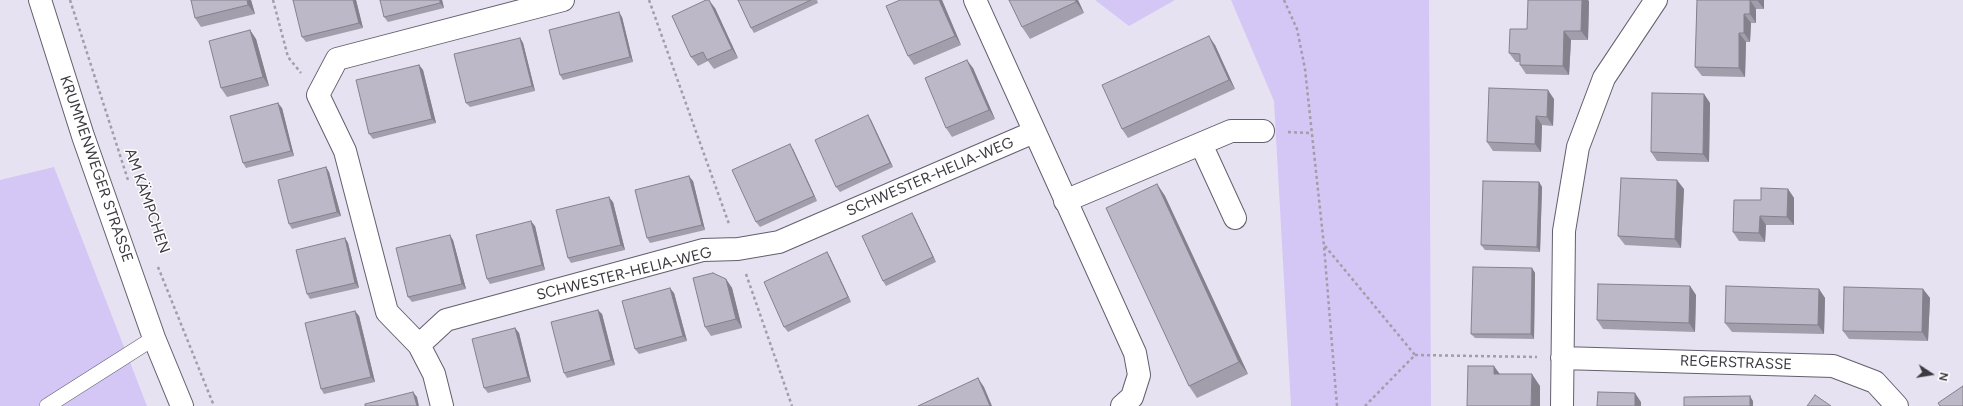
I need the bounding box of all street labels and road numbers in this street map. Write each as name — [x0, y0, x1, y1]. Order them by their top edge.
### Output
street label: KRUMMENWEGER STRASSE — [56, 73, 136, 265]
street label: SCHWESTER-HELIA-WEG — [844, 134, 1016, 220]
street label: AM KÄMPCHEN — [121, 146, 173, 256]
street label: SCHWESTER-HELIA-WEG — [535, 244, 713, 304]
street label: REGERSTRASSE — [1680, 352, 1792, 374]

